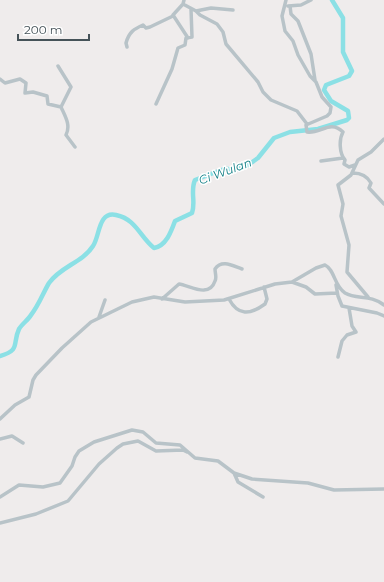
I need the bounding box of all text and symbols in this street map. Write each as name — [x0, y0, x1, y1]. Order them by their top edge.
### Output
scale bar — [18, 16, 89, 42]
text: 200 m — [24, 22, 63, 37]
water label: Ci Wulan — [196, 155, 254, 187]

